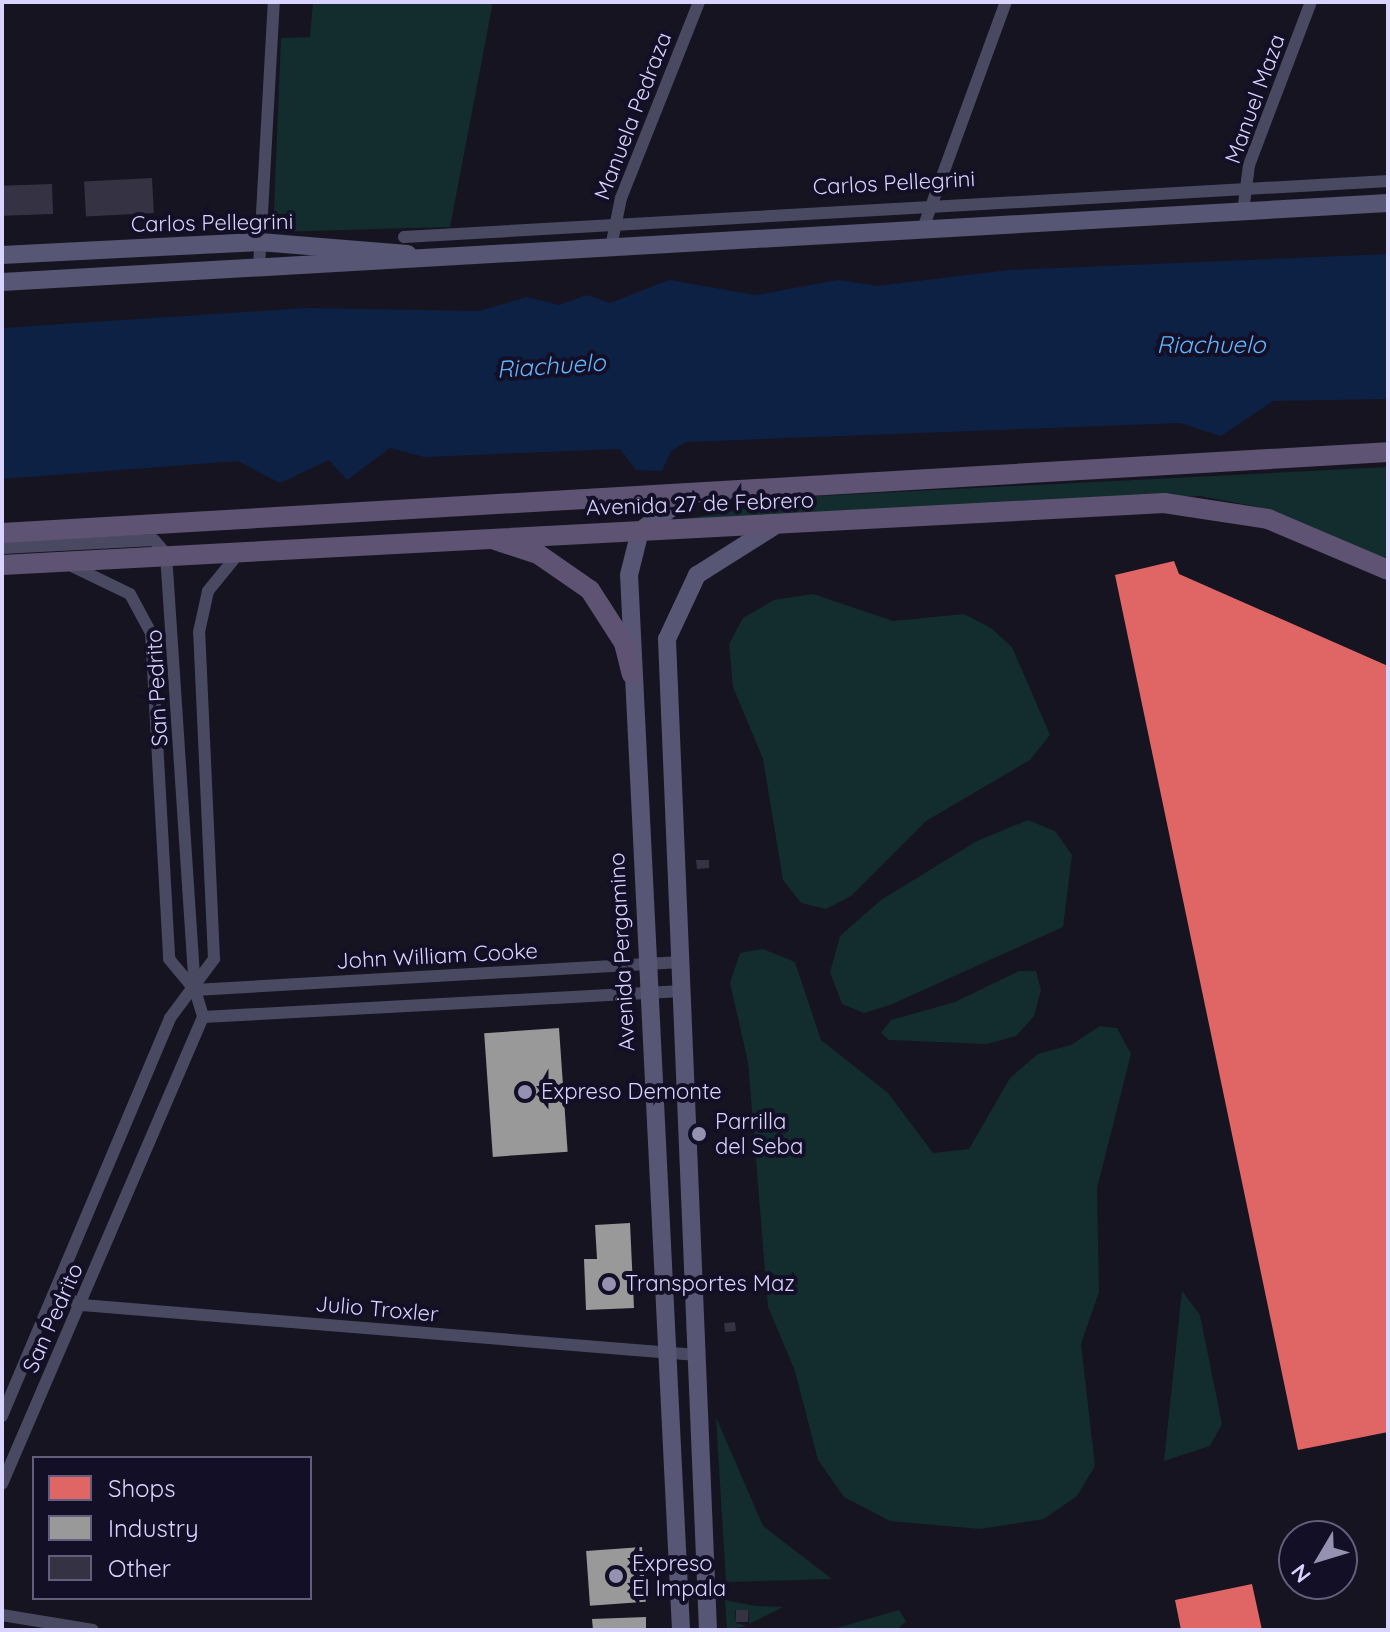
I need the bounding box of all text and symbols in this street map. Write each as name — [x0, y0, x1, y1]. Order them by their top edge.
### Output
street label: Manuela Pedraza — [589, 28, 677, 204]
street label: Manuel Maza — [1219, 31, 1291, 167]
street label: Carlos Pellegrini — [812, 166, 976, 200]
street label: Carlos Pellegrini — [131, 208, 293, 238]
water label: Riachuelo — [1157, 331, 1265, 359]
water label: Riachuelo — [496, 348, 606, 384]
street label: Avenida 27 de Febrero — [586, 487, 814, 521]
street label: San Pedrito — [141, 629, 173, 747]
street label: Avenida Pergamino — [604, 852, 640, 1052]
street label: John William Cooke — [335, 938, 539, 974]
place label: Expreso Demonte — [541, 1079, 722, 1105]
marker: Expreso Demonte — [516, 1083, 534, 1101]
place label: Parrilla del Seba — [715, 1108, 803, 1160]
marker: Parrilla del Seba — [690, 1125, 708, 1143]
street label: San Pedrito — [17, 1259, 89, 1377]
place label: Transportes Maz — [625, 1271, 795, 1297]
marker: Transportes Maz — [600, 1275, 618, 1293]
street label: Julio Troxler — [314, 1290, 440, 1328]
legend — [32, 1456, 312, 1600]
text: Shops — [108, 1473, 175, 1503]
text: Industry — [108, 1513, 199, 1543]
north arrow — [1278, 1520, 1358, 1600]
place label: Expreso El Impala — [632, 1550, 726, 1602]
text: Other — [108, 1553, 171, 1583]
text: N — [1285, 1559, 1317, 1589]
marker: Expreso El Impala — [607, 1567, 625, 1585]

